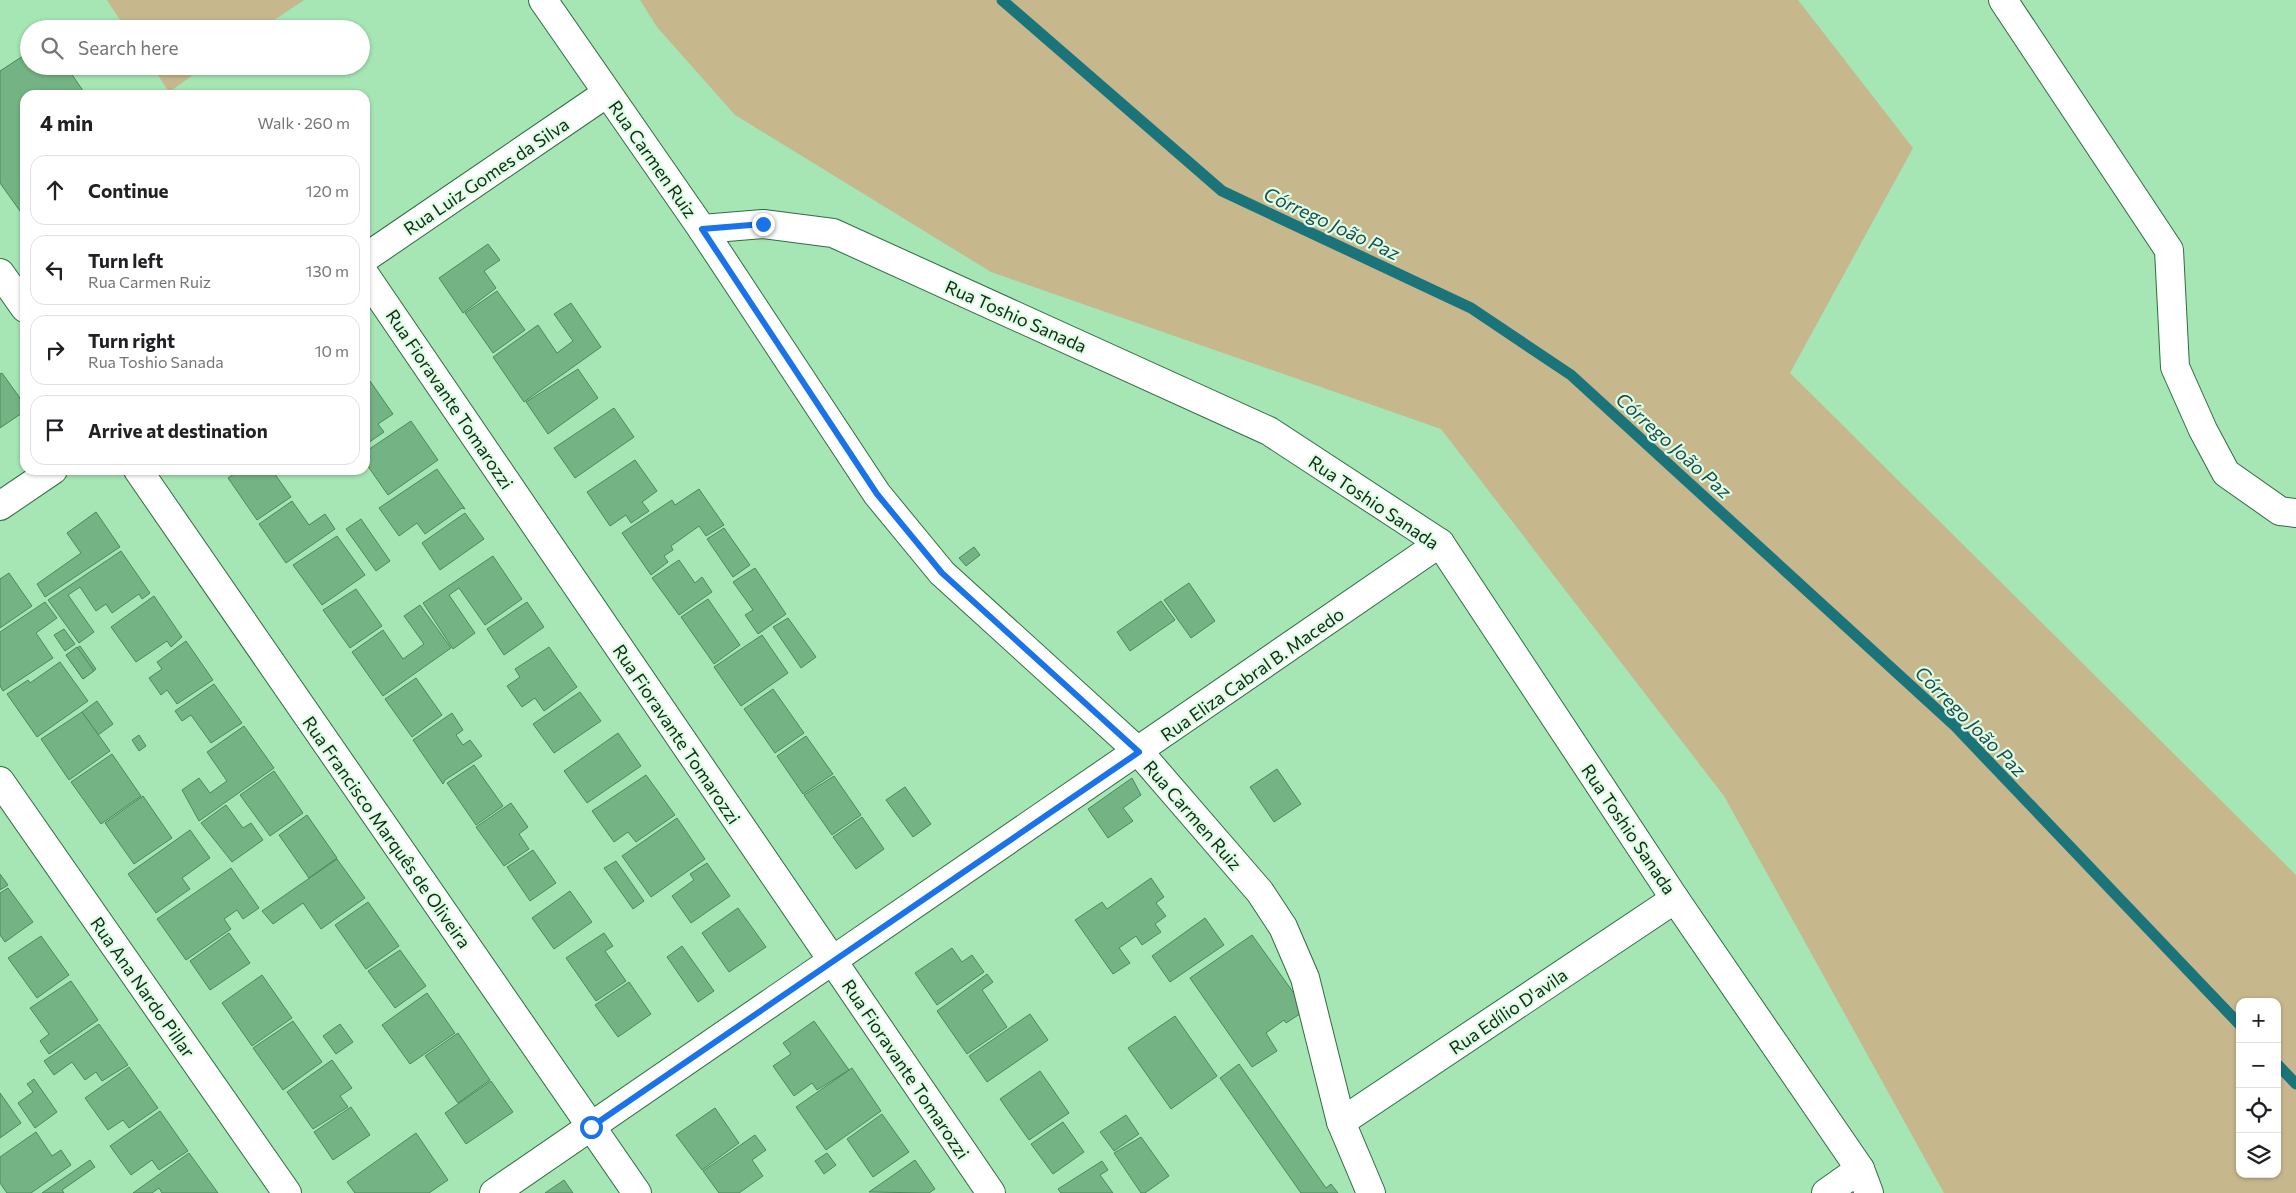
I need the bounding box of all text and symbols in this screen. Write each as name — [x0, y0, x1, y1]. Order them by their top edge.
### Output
search box — [20, 20, 370, 75]
icon: search — [38, 34, 66, 62]
text: Search here — [78, 36, 178, 59]
street label: Rua Carmen Ruiz — [604, 96, 702, 222]
text: 4 min — [40, 110, 93, 135]
street label: Rua Luiz Gomes da Silva — [399, 112, 573, 240]
text: Walk · 260 m — [258, 113, 350, 132]
icon: ahead — [41, 176, 69, 204]
text: Continue — [88, 179, 168, 202]
text: 120 m — [306, 181, 349, 200]
water label: Córrego João Paz — [1260, 181, 1404, 265]
route end — [752, 213, 775, 236]
text: Turn left — [88, 249, 163, 272]
icon: left — [41, 256, 69, 284]
text: 130 m — [306, 261, 349, 280]
text: Rua Carmen Ruiz — [88, 272, 211, 291]
street label: Rua Toshio Sanada — [942, 275, 1090, 357]
street label: Rua Fioravante Tomarozzi — [382, 305, 518, 493]
text: Turn right — [88, 329, 175, 352]
icon: right — [41, 336, 69, 364]
text: 10 m — [315, 341, 349, 360]
text: Rua Toshio Sanada — [88, 352, 224, 371]
water label: Córrego João Paz — [1612, 387, 1737, 503]
icon: arrive — [41, 416, 69, 444]
text: Arrive at destination — [88, 419, 268, 442]
street label: Rua Toshio Sanada — [1305, 450, 1443, 554]
street label: Rua Eliza Cabral B. Macedo — [1156, 602, 1348, 746]
street label: Rua Fioravante Tomarozzi — [609, 640, 745, 828]
water label: Córrego João Paz — [1911, 661, 2032, 782]
street label: Rua Francisco Marquês de Oliveira — [298, 712, 476, 952]
street label: Rua Carmen Ruiz — [1139, 756, 1247, 874]
street label: Rua Toshio Sanada — [1577, 760, 1681, 898]
street label: Rua Ana Nardo Pillar — [86, 912, 200, 1062]
street label: Rua Edílio D'avila — [1445, 963, 1571, 1059]
street label: Rua Fioravante Tomarozzi — [838, 975, 974, 1163]
map controls — [2236, 998, 2281, 1178]
button: + — [2236, 998, 2281, 1043]
button: − — [2236, 1043, 2281, 1088]
button: locate — [2236, 1088, 2281, 1133]
route start — [580, 1116, 603, 1139]
button: layers — [2236, 1133, 2281, 1178]

